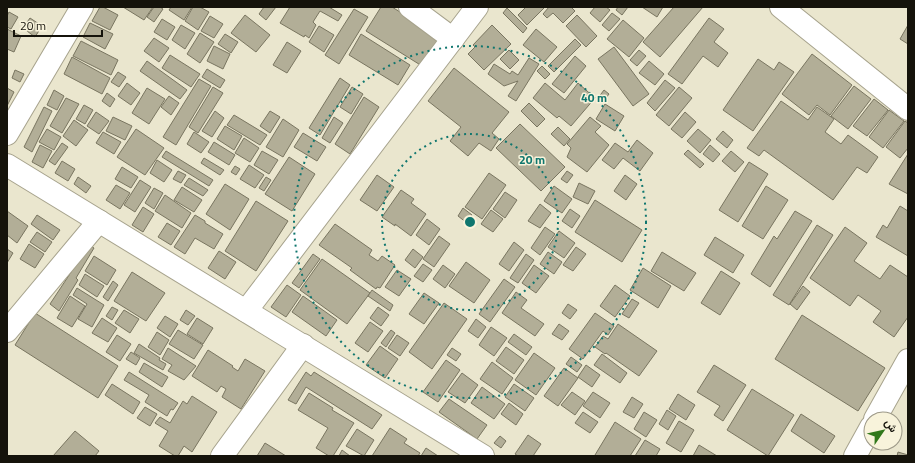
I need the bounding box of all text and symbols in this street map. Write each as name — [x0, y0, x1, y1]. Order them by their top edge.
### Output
scale bar — [14, 12, 102, 38]
text: 20 m — [20, 16, 46, 35]
text: 40 m — [581, 88, 607, 107]
text: 20 m — [519, 150, 545, 169]
centre of rings — [463, 215, 477, 229]
north arrow — [863, 411, 903, 451]
text: ش — [881, 415, 902, 435]

